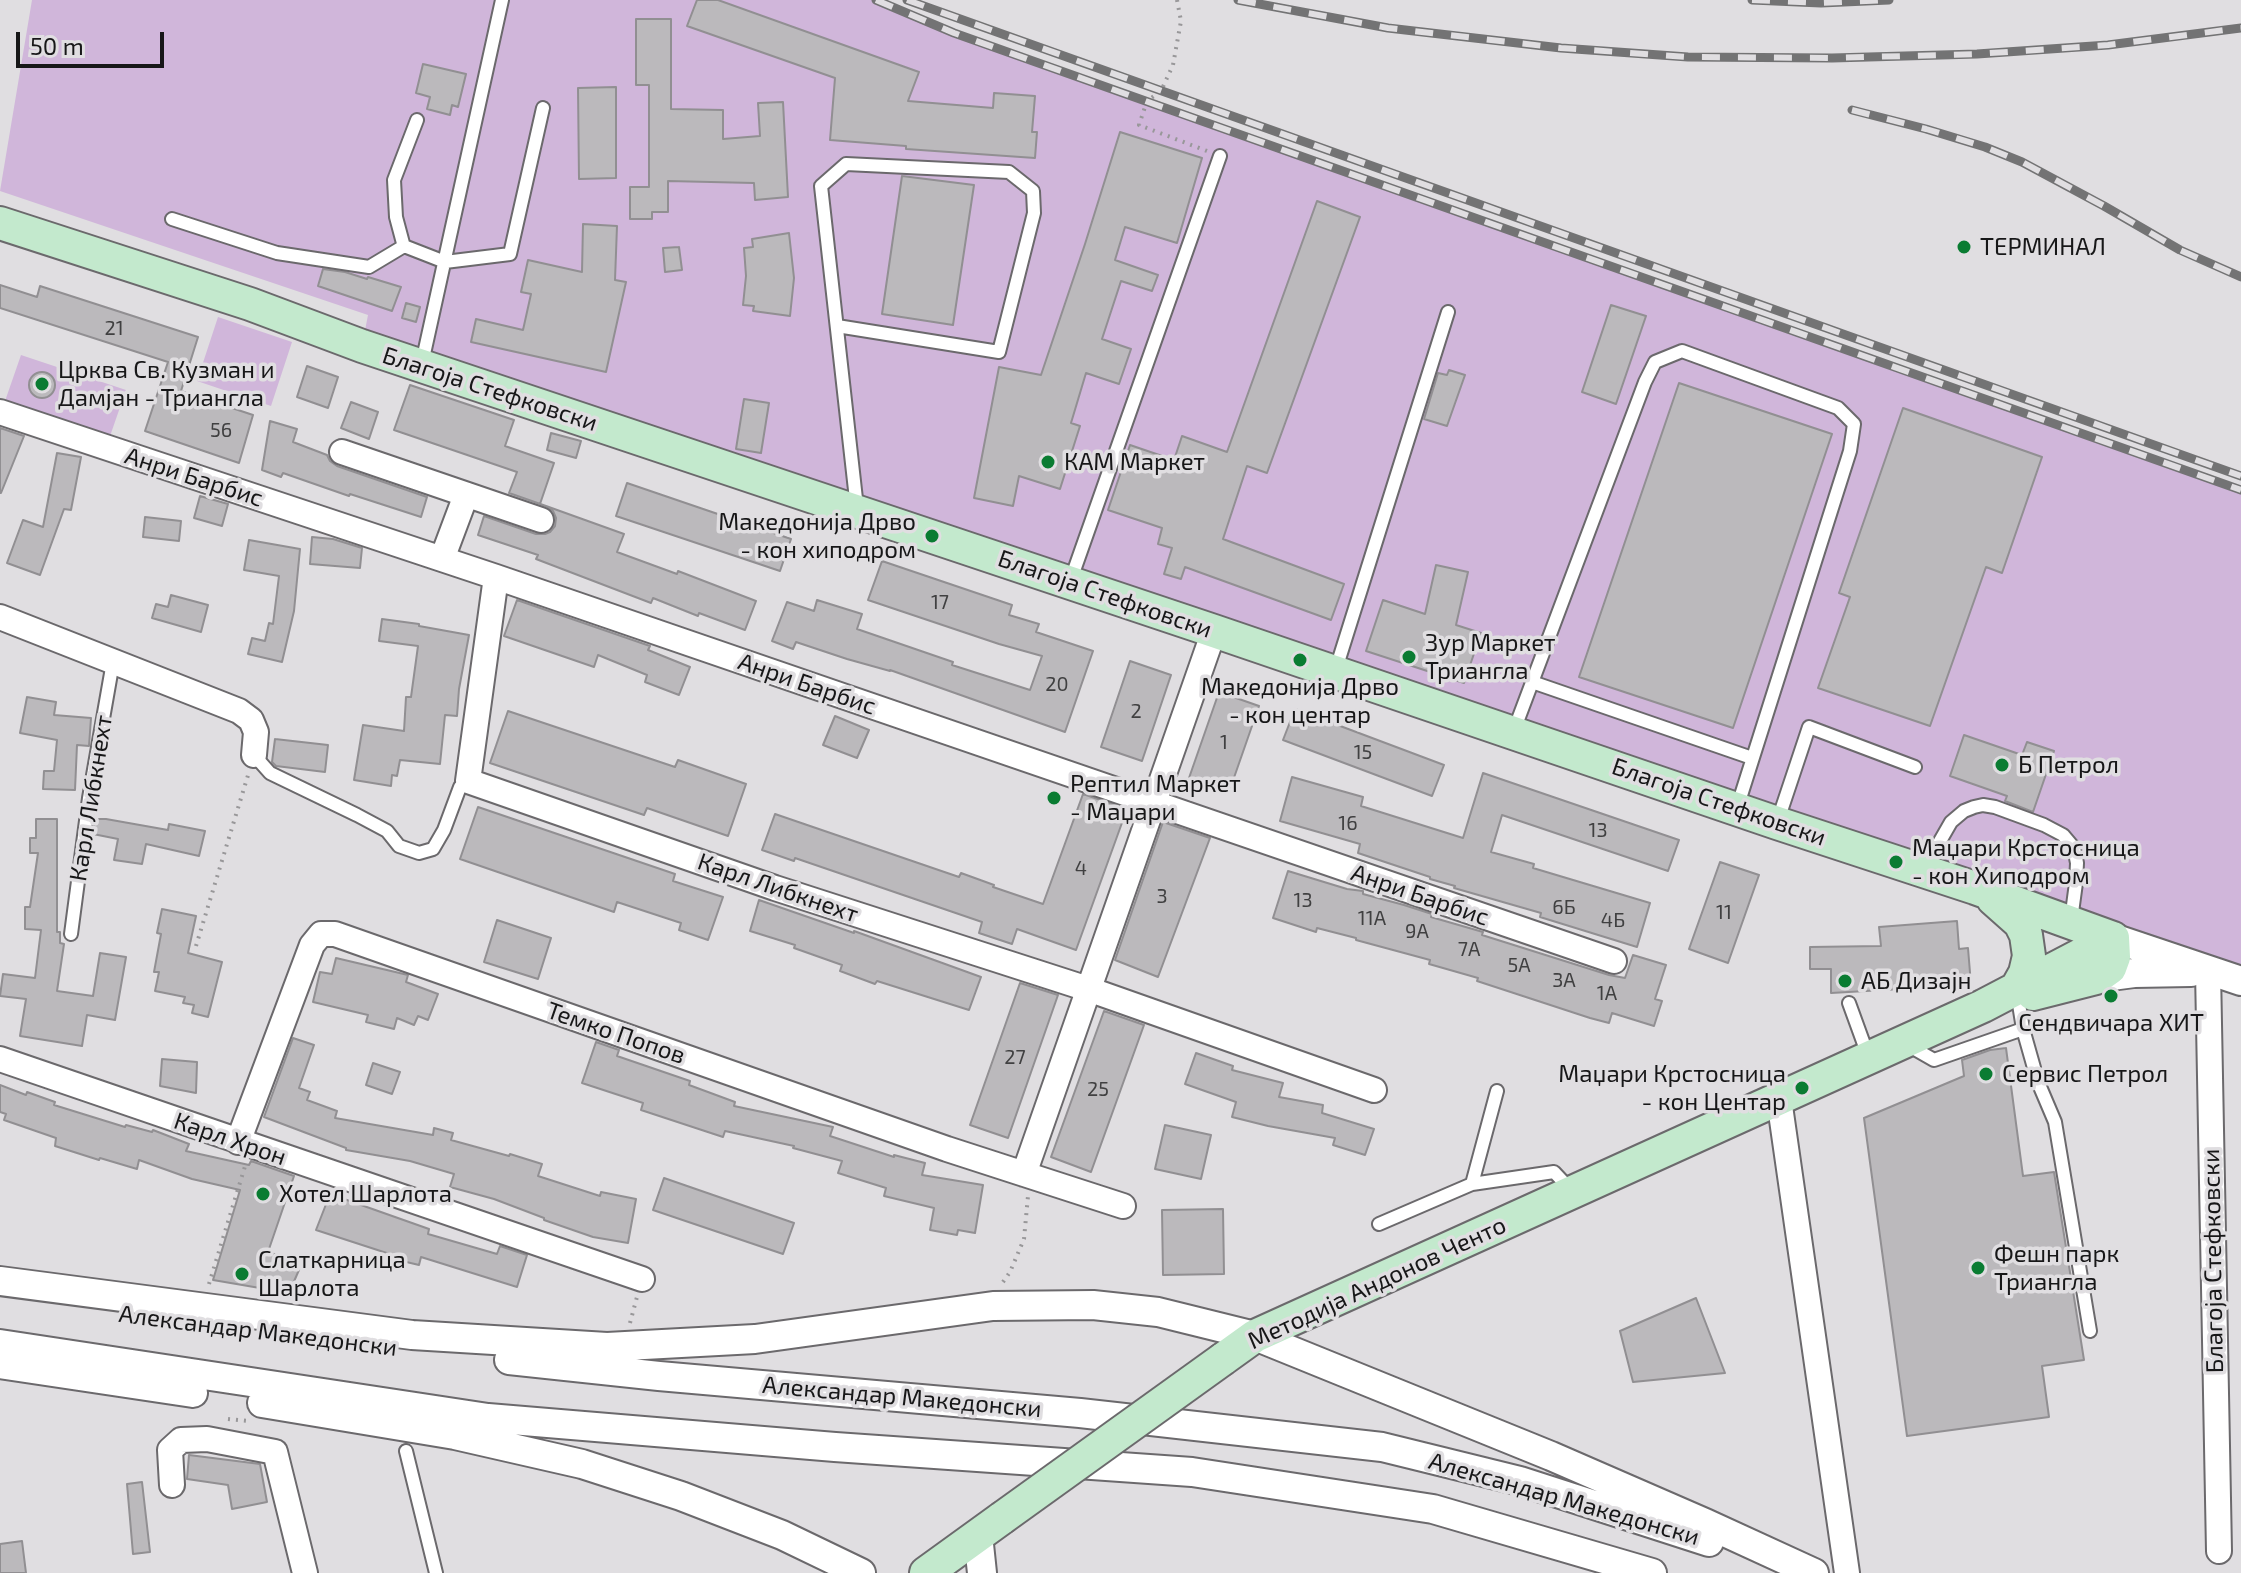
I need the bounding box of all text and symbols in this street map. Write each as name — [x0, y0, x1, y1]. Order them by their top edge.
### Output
scale bar — [20, 16, 168, 66]
text: 50 m — [30, 31, 84, 60]
place label: ТЕРМИНАЛ — [1980, 233, 2106, 261]
marker: ТЕРМИНАЛ — [1955, 238, 1973, 256]
house number: 21 — [104, 316, 124, 340]
street label: Благоја Стефковски — [379, 341, 601, 437]
place label: Црква Св. Кузман и Дамјан - Триангла — [58, 356, 275, 412]
marker: Црква Св. Кузман и Дамјан - Триангла — [33, 375, 51, 393]
house number: 56 — [210, 418, 232, 442]
street label: Анри Барбис — [121, 441, 267, 513]
place label: КАМ Маркет — [1064, 448, 1205, 476]
marker: КАМ Маркет — [1039, 453, 1057, 471]
place label: Македонија Дрво - кон хиподром — [718, 508, 916, 564]
marker: Македонија Дрво - кон хиподром — [923, 527, 941, 545]
street label: Благоја Стефковски — [994, 544, 1216, 644]
house number: 17 — [931, 590, 949, 614]
place label: Зур Маркет Триангла — [1425, 629, 1556, 685]
street label: Анри Барбис — [734, 647, 880, 721]
marker: Зур Маркет Триангла — [1400, 648, 1418, 666]
marker: Македонија Дрво - кон центар — [1291, 651, 1309, 669]
house number: 20 — [1045, 672, 1069, 696]
place label: Македонија Дрво - кон центар — [1201, 673, 1399, 729]
house number: 2 — [1130, 699, 1142, 723]
street label: Карл Либкнехт — [64, 713, 118, 883]
house number: 1 — [1220, 730, 1228, 754]
house number: 15 — [1354, 740, 1372, 764]
place label: Б Петрол — [2018, 751, 2119, 779]
street label: Благоја Стефковски — [1608, 752, 1830, 852]
marker: Б Петрол — [1993, 756, 2011, 774]
place label: Рептил Маркет - Маџари — [1070, 770, 1241, 826]
marker: Рептил Маркет - Маџари — [1045, 789, 1063, 807]
house number: 16 — [1338, 811, 1358, 835]
house number: 13 — [1588, 818, 1608, 842]
place label: Маџари Крстосница - кон Хиподром — [1912, 834, 2140, 890]
street label: Карл Либкнехт — [694, 847, 862, 929]
marker: Маџари Крстосница - кон Хиподром — [1887, 853, 1905, 871]
house number: 4 — [1075, 856, 1087, 880]
street label: Анри Барбис — [1347, 858, 1493, 932]
house number: 3 — [1156, 884, 1168, 908]
house number: 13 — [1293, 888, 1313, 912]
house number: 6Б — [1552, 895, 1576, 919]
house number: 11 — [1716, 900, 1732, 924]
house number: 11А — [1358, 906, 1386, 930]
house number: 4Б — [1601, 908, 1625, 932]
house number: 9А — [1405, 919, 1429, 943]
house number: 7А — [1458, 937, 1480, 961]
house number: 5А — [1507, 953, 1531, 977]
place label: АБ Дизајн — [1861, 967, 1972, 995]
house number: 3А — [1552, 968, 1576, 992]
marker: АБ Дизајн — [1836, 972, 1854, 990]
house number: 1А — [1597, 981, 1617, 1005]
marker: Сендвичара ХИТ — [2102, 987, 2120, 1005]
street label: Темко Попов — [543, 996, 689, 1070]
place label: Сендвичара ХИТ — [2018, 1009, 2204, 1037]
house number: 27 — [1004, 1045, 1026, 1069]
place label: Маџари Крстосница - кон Центар — [1558, 1060, 1786, 1116]
place label: Сервис Петрол — [2002, 1060, 2168, 1088]
marker: Сервис Петрол — [1977, 1065, 1995, 1083]
house number: 25 — [1087, 1077, 1109, 1101]
marker: Маџари Крстосница - кон Центар — [1793, 1079, 1811, 1097]
street label: Карл Хрон — [170, 1106, 290, 1172]
street label: Благоја Стефковски — [2197, 1149, 2229, 1373]
place label: Хотел Шарлота — [279, 1180, 452, 1208]
marker: Хотел Шарлота — [254, 1185, 272, 1203]
street label: Методија Андонов Ченто — [1243, 1210, 1511, 1356]
place label: Фешн парк Триангла — [1994, 1240, 2119, 1296]
place label: Слаткарница Шарлота — [258, 1246, 406, 1302]
marker: Фешн парк Триангла — [1969, 1259, 1987, 1277]
marker: Слаткарница Шарлота — [233, 1265, 251, 1283]
street label: Александар Македонски — [117, 1300, 399, 1362]
street label: Александар Македонски — [761, 1370, 1043, 1424]
street label: Александар Македонски — [1425, 1447, 1703, 1551]

